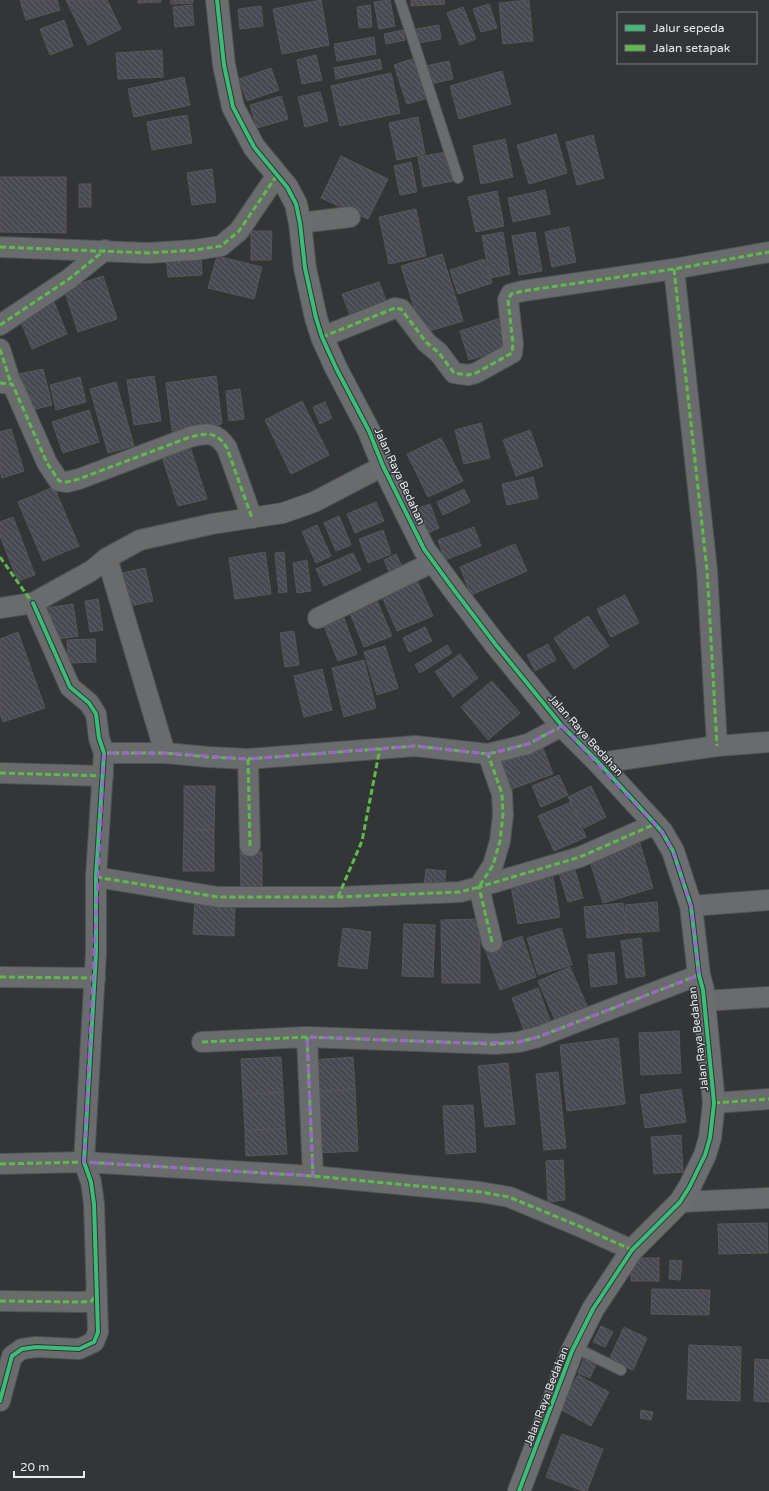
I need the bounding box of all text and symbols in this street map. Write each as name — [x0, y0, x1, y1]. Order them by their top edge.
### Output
legend — [617, 12, 757, 64]
text: Jalur sepeda — [653, 21, 725, 35]
text: Jalan setapak — [653, 41, 731, 55]
street label: Jalan Raya Bedahan — [371, 426, 428, 527]
street label: Jalan Raya Bedahan — [546, 692, 626, 779]
street label: Jalan Raya Bedahan — [686, 986, 711, 1092]
street label: Jalan Raya Bedahan — [522, 1345, 571, 1448]
scale bar — [14, 1453, 84, 1479]
text: 20 m — [20, 1460, 49, 1474]

